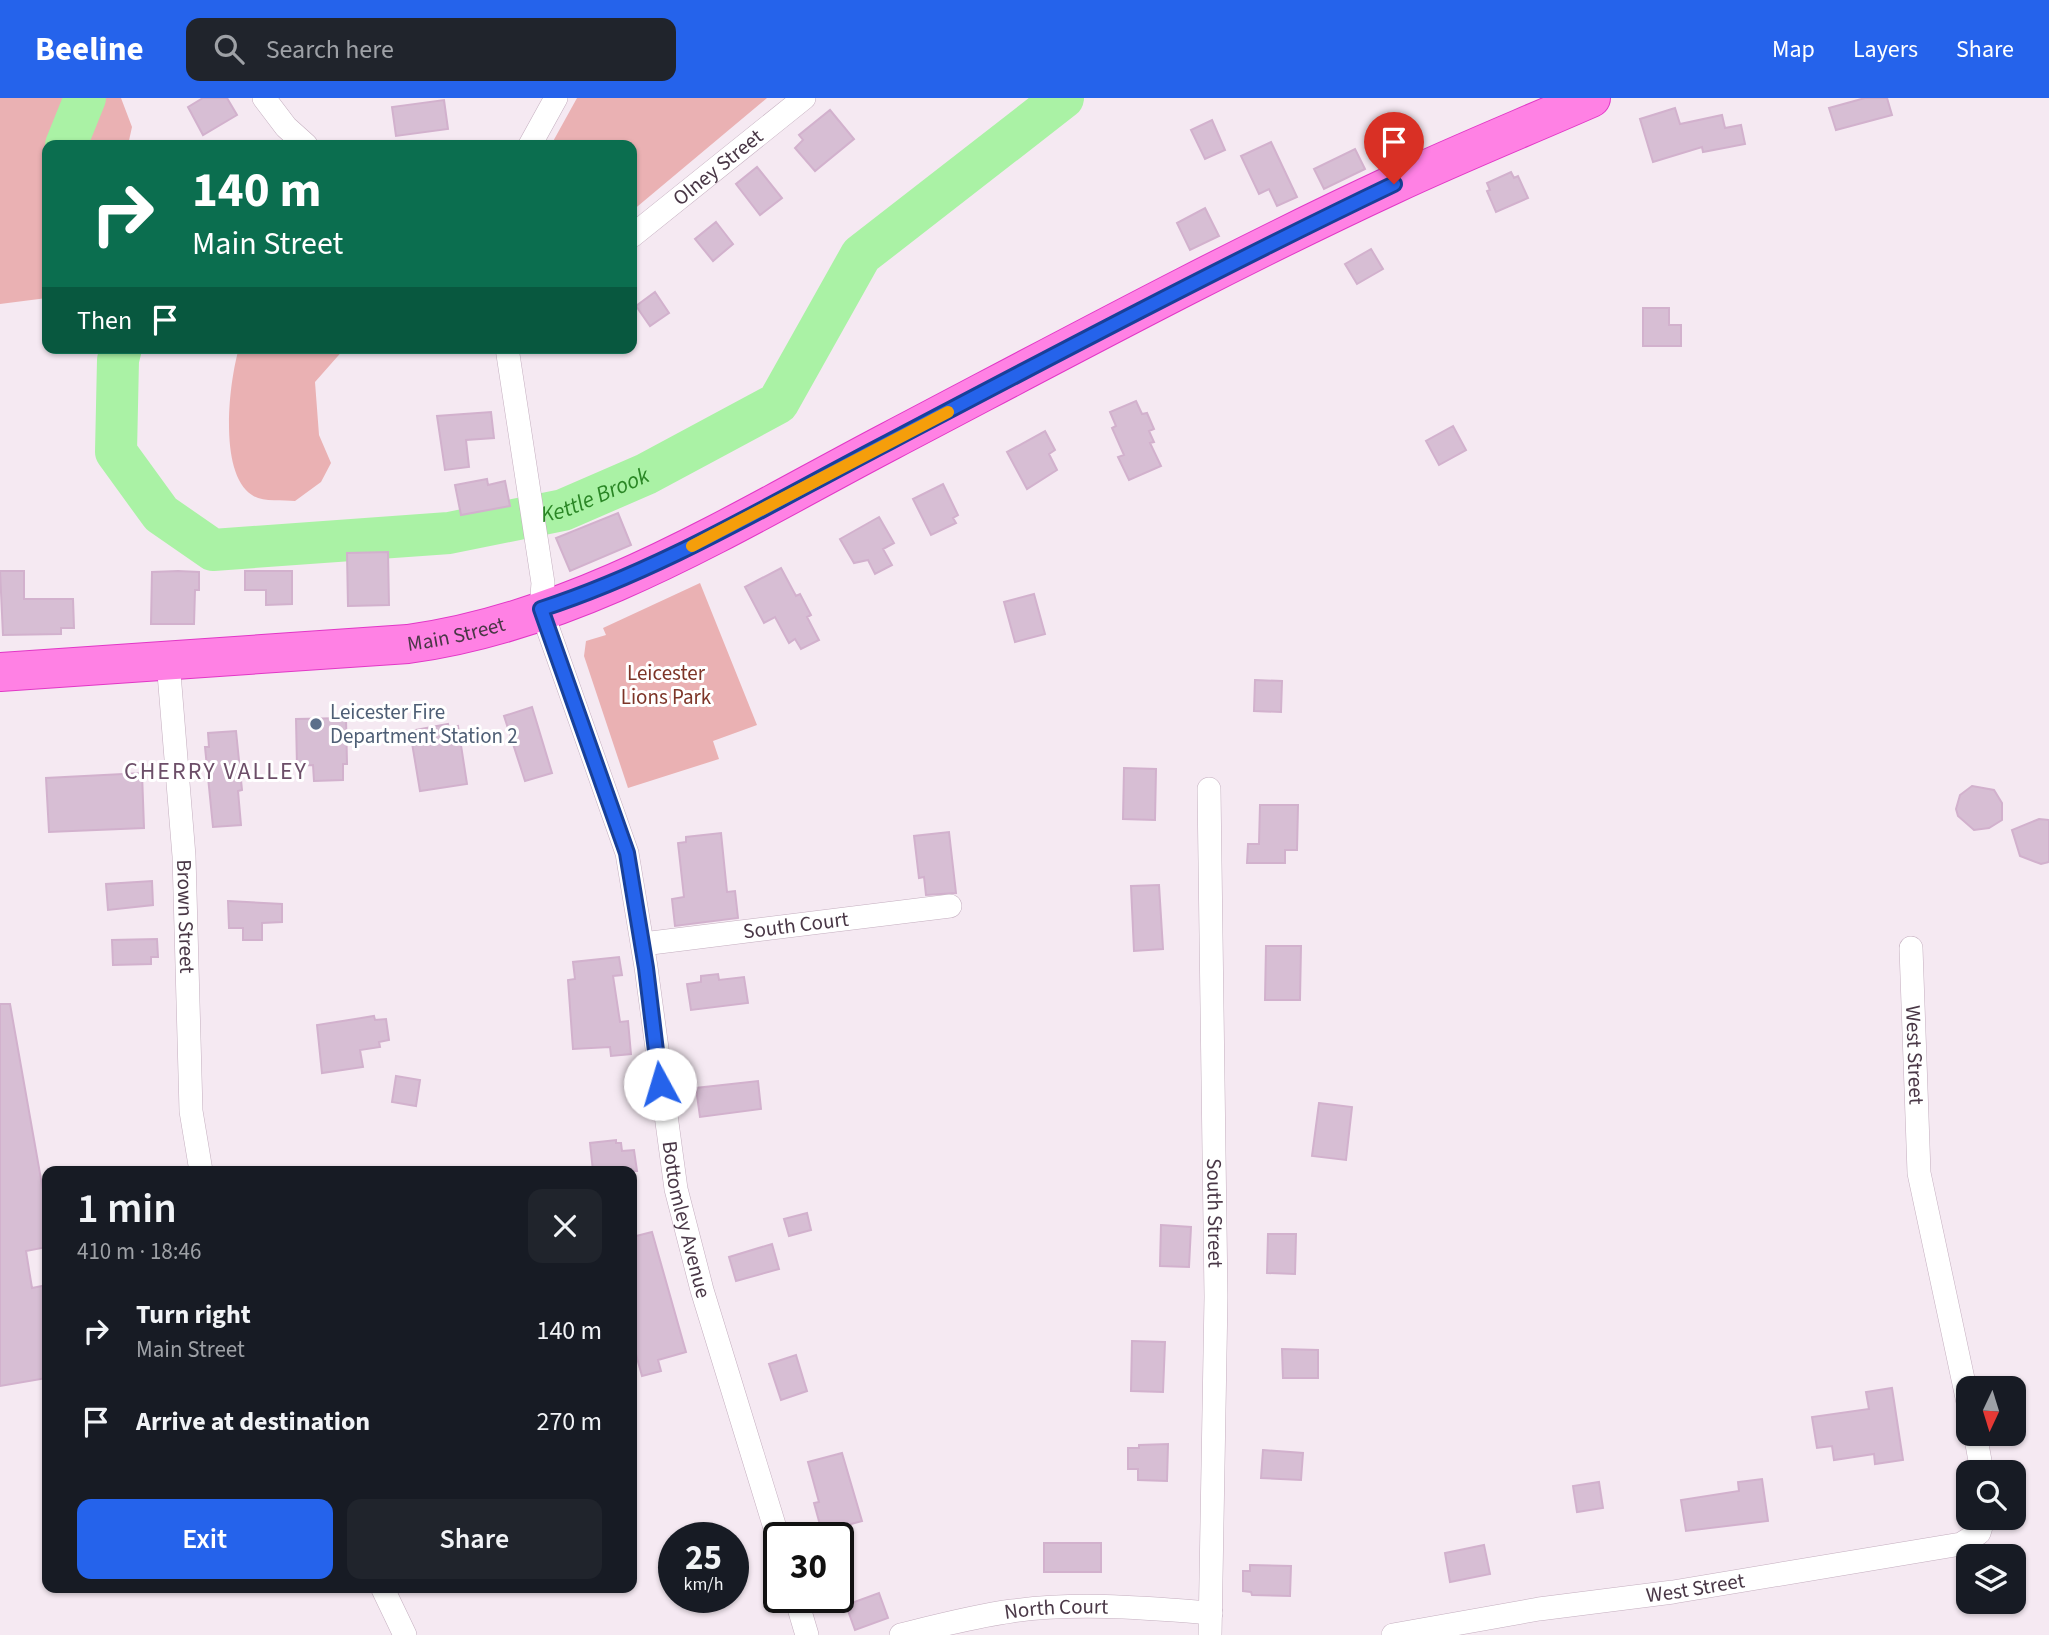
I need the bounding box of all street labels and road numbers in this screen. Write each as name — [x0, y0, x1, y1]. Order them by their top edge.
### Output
street label: Olney Street — [666, 122, 769, 213]
street label: Main Street — [405, 609, 509, 659]
street label: Brown Street — [169, 859, 202, 974]
street label: South Court — [741, 904, 850, 946]
street label: West Street — [1898, 1005, 1932, 1105]
street label: Bottomley Avenue — [655, 1139, 719, 1302]
street label: South Street — [1199, 1158, 1231, 1268]
street label: West Street — [1644, 1565, 1747, 1610]
street label: North Court — [1002, 1591, 1109, 1627]

